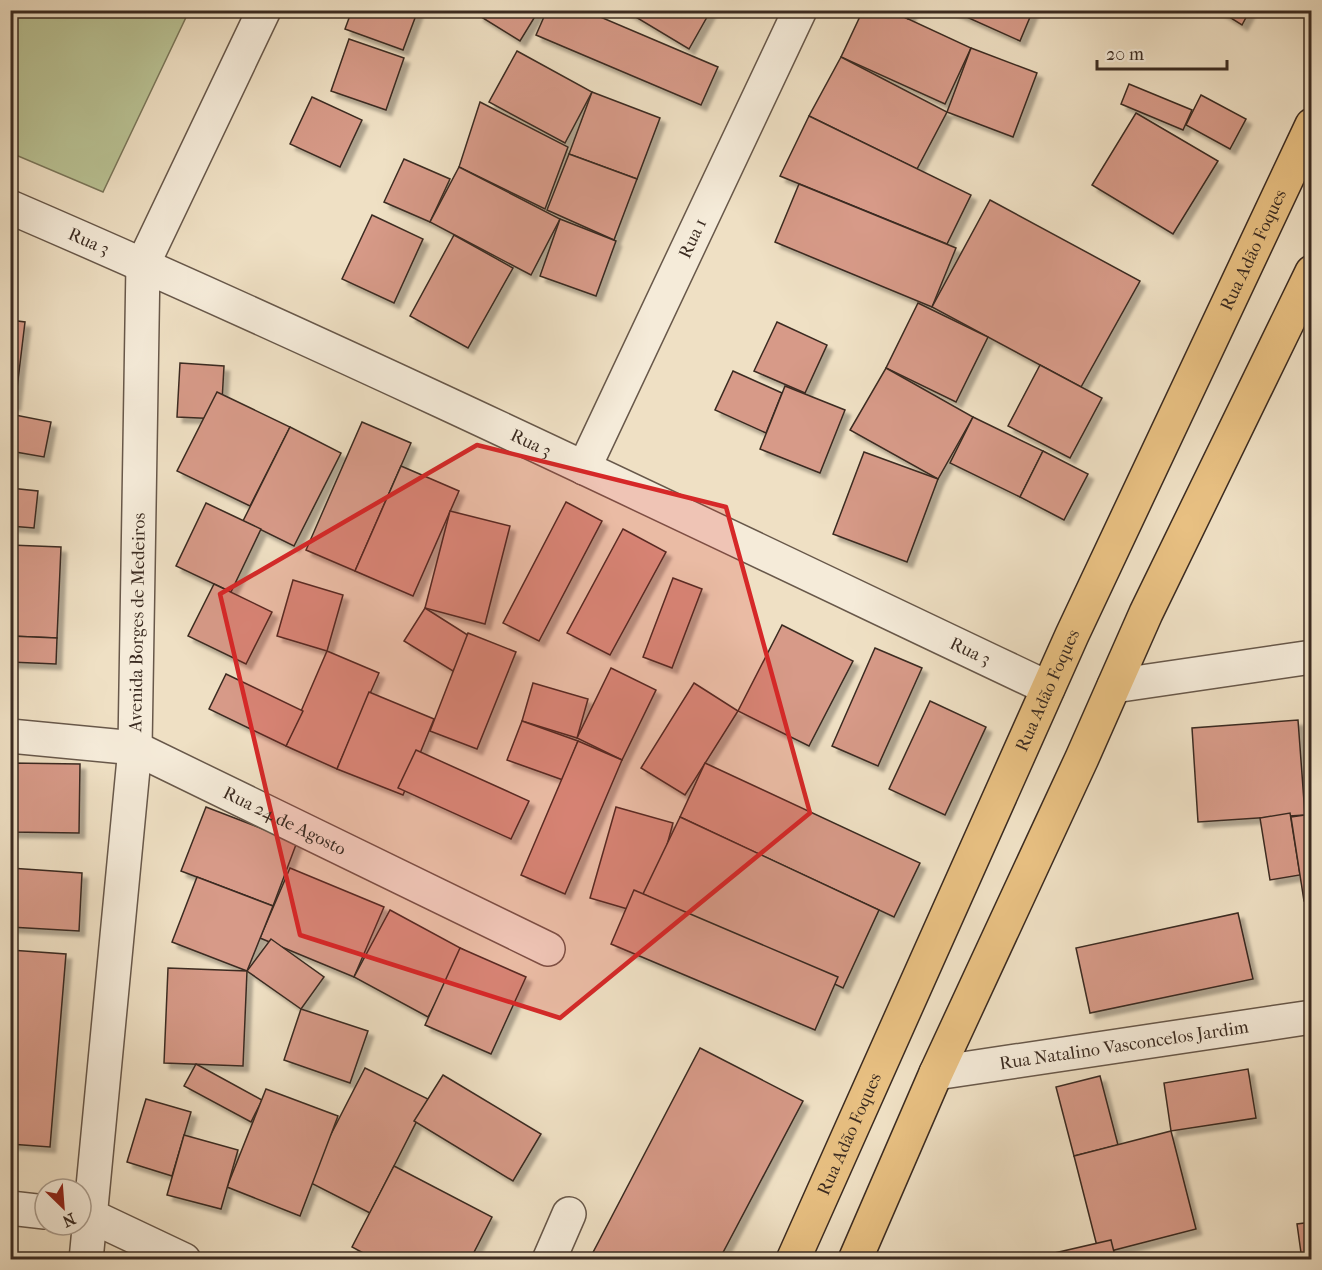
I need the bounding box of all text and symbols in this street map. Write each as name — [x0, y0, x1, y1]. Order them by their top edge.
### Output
scale bar — [1097, 33, 1228, 71]
text: 20 m — [1106, 44, 1144, 65]
street label: Rua Adão Foques — [1216, 186, 1291, 314]
street label: Rua 1 — [674, 215, 711, 262]
street label: Rua 3 — [65, 224, 112, 260]
street label: Rua 3 — [507, 425, 555, 462]
street label: Avenida Borges de Medeiros — [125, 512, 150, 733]
street label: Rua Adão Foques — [1011, 626, 1084, 755]
street label: Rua 3 — [946, 633, 994, 670]
street label: Rua 24 de Agosto — [220, 782, 349, 860]
street label: Rua Natalino Vasconcelos Jardim — [998, 1017, 1250, 1074]
street label: Rua Adão Foques — [813, 1069, 886, 1199]
north arrow — [33, 1177, 93, 1237]
text: N — [59, 1209, 79, 1232]

